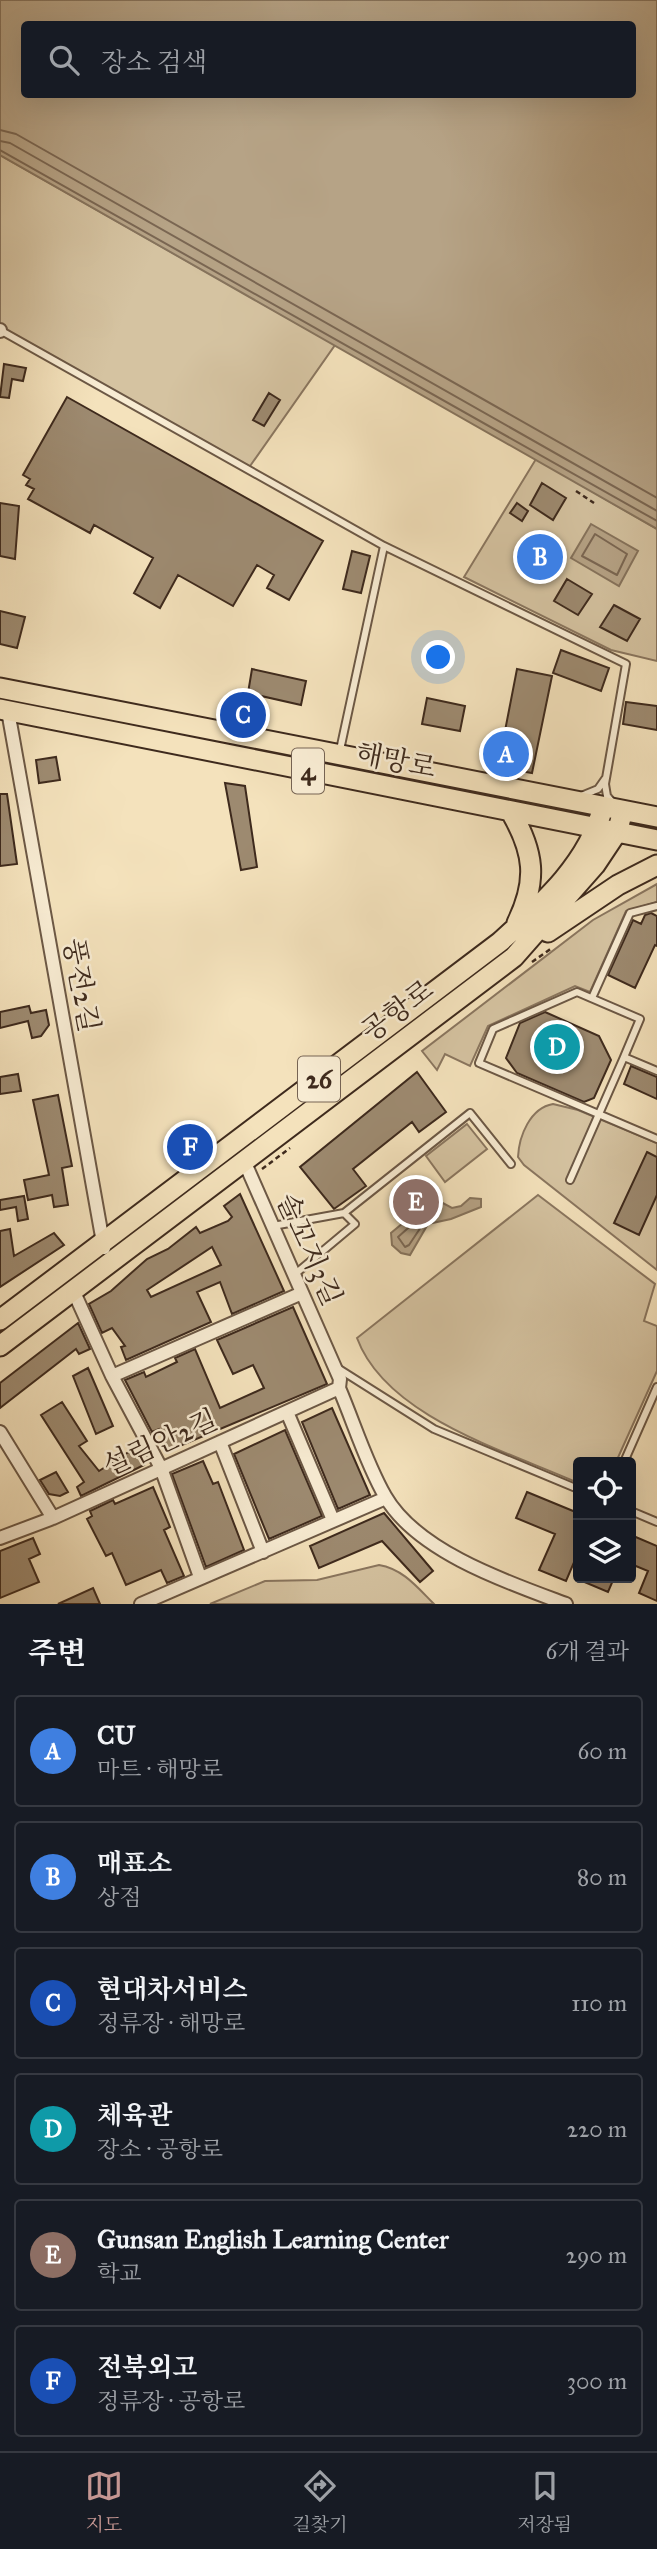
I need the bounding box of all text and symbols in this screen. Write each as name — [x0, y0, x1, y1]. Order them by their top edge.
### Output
search box — [21, 21, 636, 98]
icon: search — [45, 41, 83, 79]
text: 장소 검색 — [101, 46, 207, 78]
pin: B — [517, 531, 563, 583]
your location — [421, 640, 455, 674]
pin: C — [220, 689, 266, 741]
pin: A — [483, 728, 529, 780]
street label: 해망로 — [353, 736, 439, 785]
road number: 4 — [292, 748, 324, 793]
street label: 풍전2길 — [56, 935, 107, 1035]
street label: 공항로 — [354, 972, 440, 1049]
pin: D — [534, 1021, 580, 1073]
road number: 26 — [298, 1056, 340, 1102]
pin: F — [167, 1121, 213, 1173]
pin: E — [393, 1176, 439, 1228]
street label: 솔꼬지3길 — [269, 1188, 350, 1311]
street label: 설림안2길 — [97, 1402, 223, 1483]
map controls — [573, 1457, 636, 1583]
button: locate — [573, 1457, 636, 1520]
button: layers — [573, 1520, 636, 1583]
text: 주변 — [28, 1635, 86, 1671]
text: 6개 결과 — [546, 1637, 629, 1665]
text: CU — [97, 1719, 135, 1751]
text: A — [45, 1737, 61, 1765]
text: 60 m — [578, 1737, 627, 1765]
text: 마트 · 해망로 — [97, 1755, 223, 1783]
text: 매표소 — [97, 1847, 172, 1879]
text: B — [45, 1863, 61, 1891]
text: 80 m — [577, 1863, 627, 1891]
text: 상점 — [97, 1883, 141, 1911]
text: 현대차서비스 — [97, 1973, 248, 2005]
text: C — [45, 1989, 61, 2017]
text: 110 m — [571, 1989, 627, 2017]
text: 정류장 · 해망로 — [97, 2009, 245, 2037]
text: 체육관 — [97, 2099, 172, 2131]
text: D — [44, 2115, 62, 2143]
text: 220 m — [567, 2115, 627, 2143]
text: 장소 · 공항로 — [97, 2135, 223, 2163]
text: Gunsan English Learning Center — [97, 2223, 449, 2255]
text: E — [45, 2241, 61, 2269]
text: 290 m — [566, 2241, 627, 2269]
text: 학교 — [97, 2259, 141, 2287]
text: 전북외고 — [97, 2351, 197, 2383]
text: F — [45, 2367, 61, 2395]
text: 300 m — [567, 2367, 627, 2395]
text: 정류장 · 공항로 — [97, 2387, 245, 2415]
tab: 지도 — [85, 2467, 123, 2536]
tab: 길찾기 — [292, 2467, 348, 2536]
tab: 저장됨 — [517, 2467, 572, 2536]

